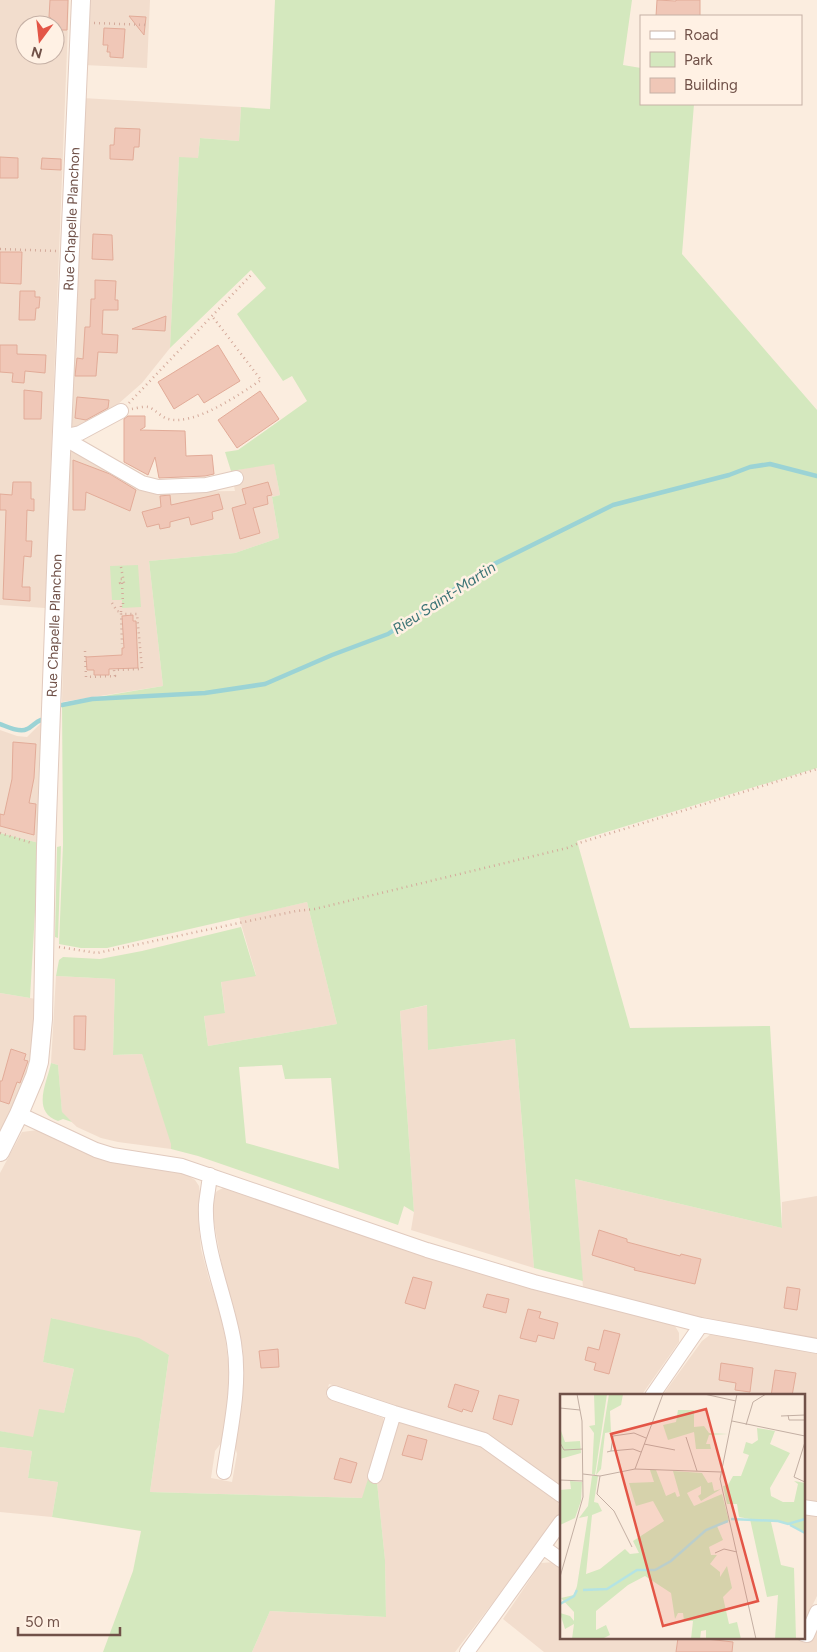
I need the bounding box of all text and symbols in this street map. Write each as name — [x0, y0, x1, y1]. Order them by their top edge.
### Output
north arrow — [15, 15, 65, 65]
legend — [640, 15, 802, 105]
text: Road — [684, 26, 719, 44]
text: N — [29, 42, 44, 62]
text: Park — [684, 51, 713, 69]
text: Building — [684, 76, 738, 94]
street label: Rue Chapelle Planchon — [60, 147, 84, 291]
street label: Rue Chapelle Planchon — [43, 553, 66, 698]
water label: Rieu Saint-Martin — [389, 558, 499, 638]
inset map — [560, 1394, 804, 1640]
scale bar — [18, 1604, 120, 1636]
text: 50 m — [25, 1613, 60, 1631]

